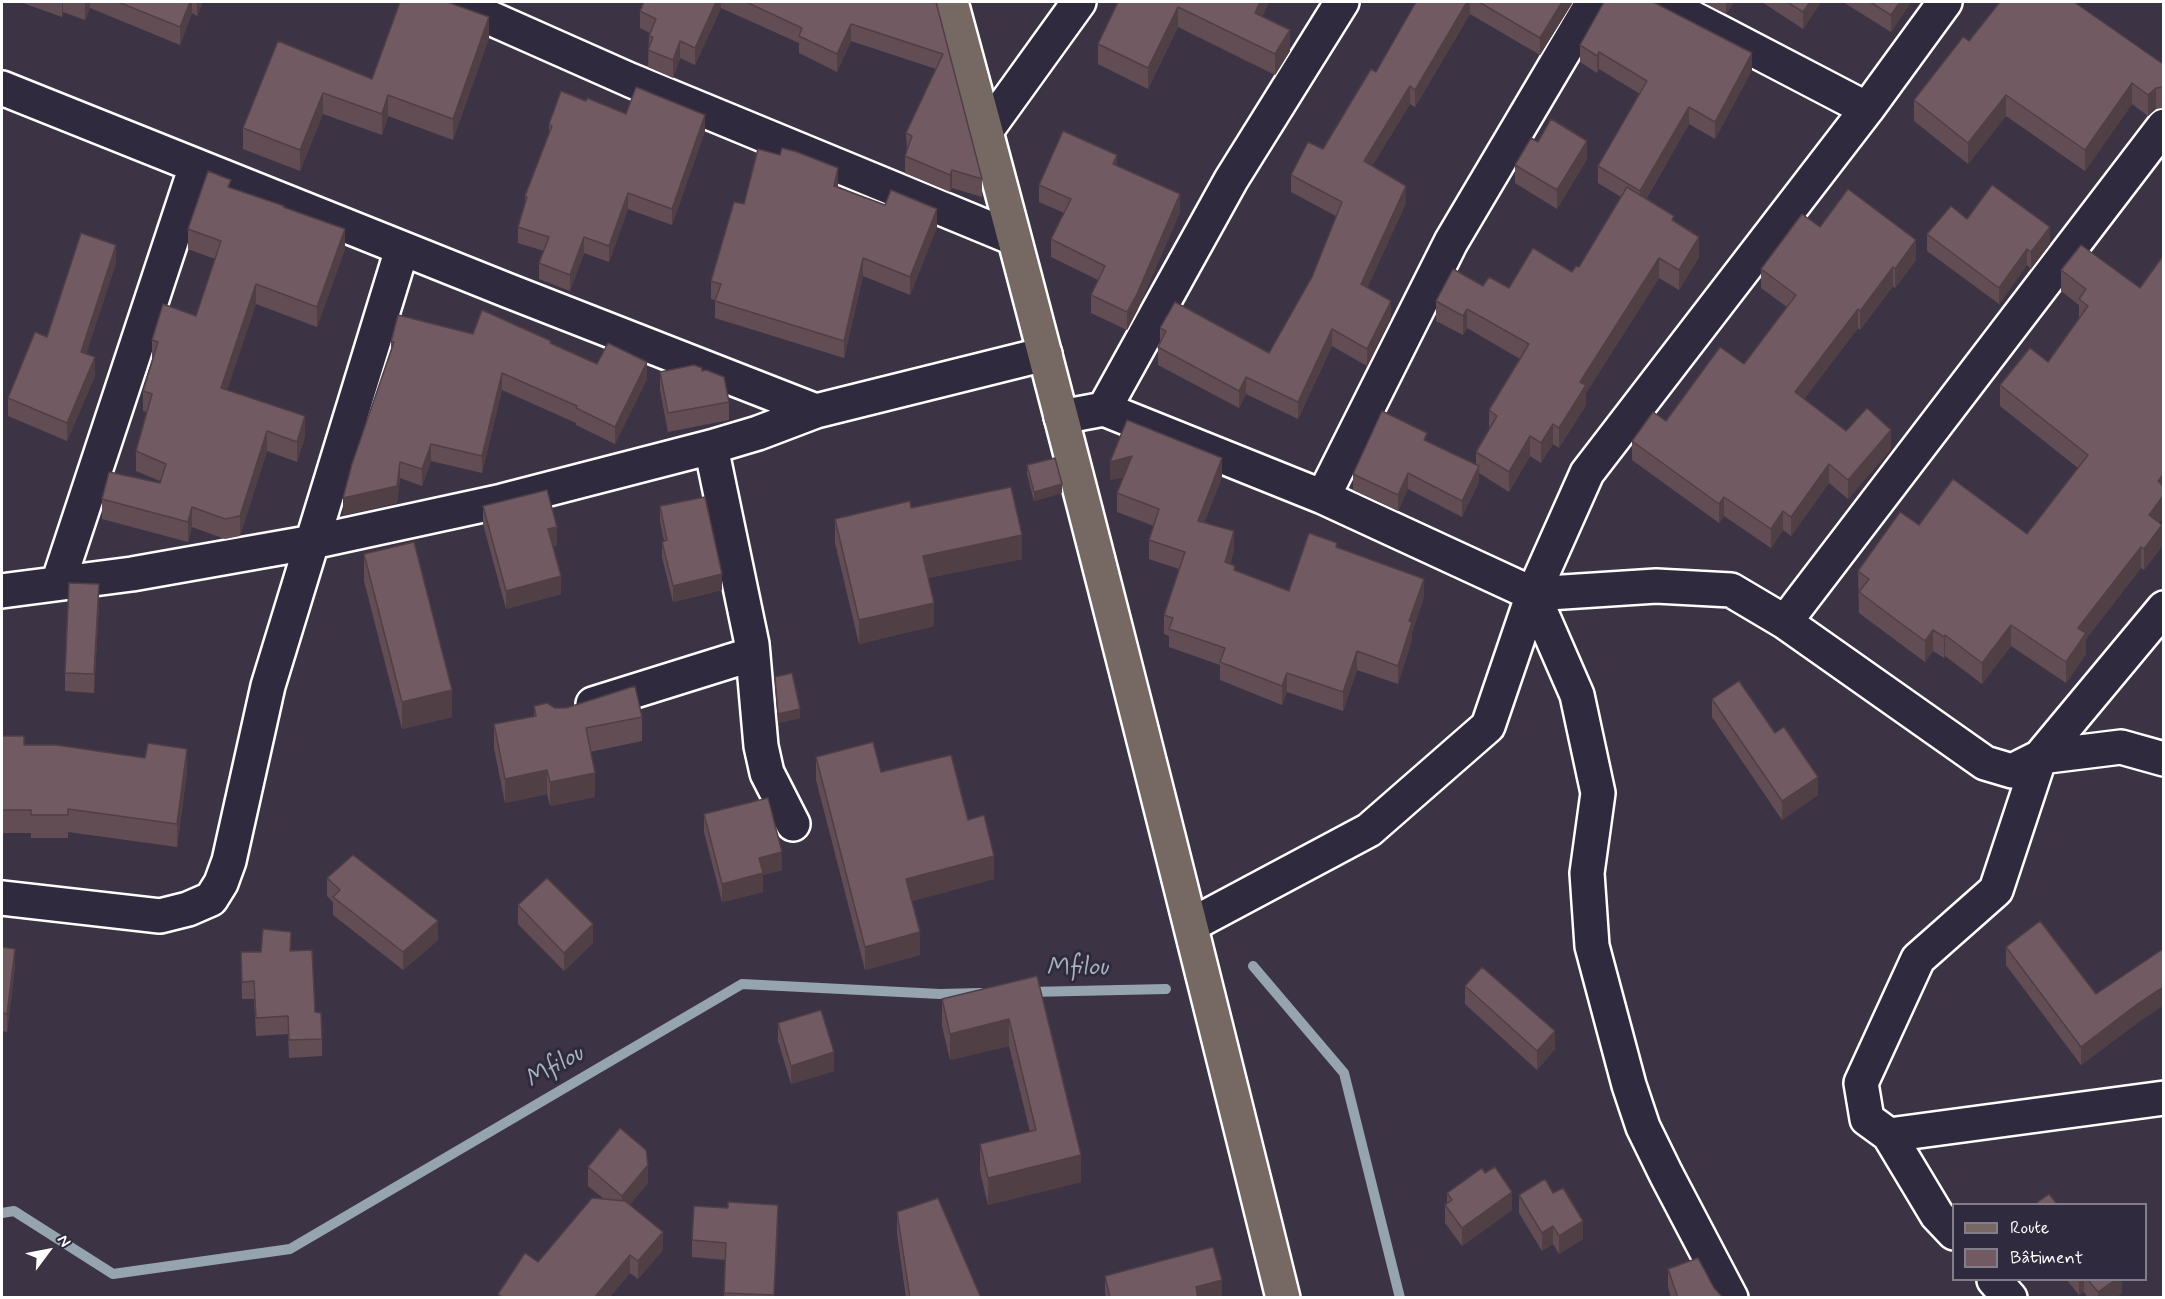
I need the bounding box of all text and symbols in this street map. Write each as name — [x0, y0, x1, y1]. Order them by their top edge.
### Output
water label: Mfilou — [1046, 953, 1108, 985]
water label: Mfilou — [520, 1039, 590, 1097]
legend — [1952, 1203, 2147, 1281]
text: Route — [2010, 1216, 2049, 1240]
north arrow — [18, 1221, 78, 1281]
text: N — [52, 1231, 75, 1251]
text: Bâtiment — [2010, 1246, 2083, 1270]

